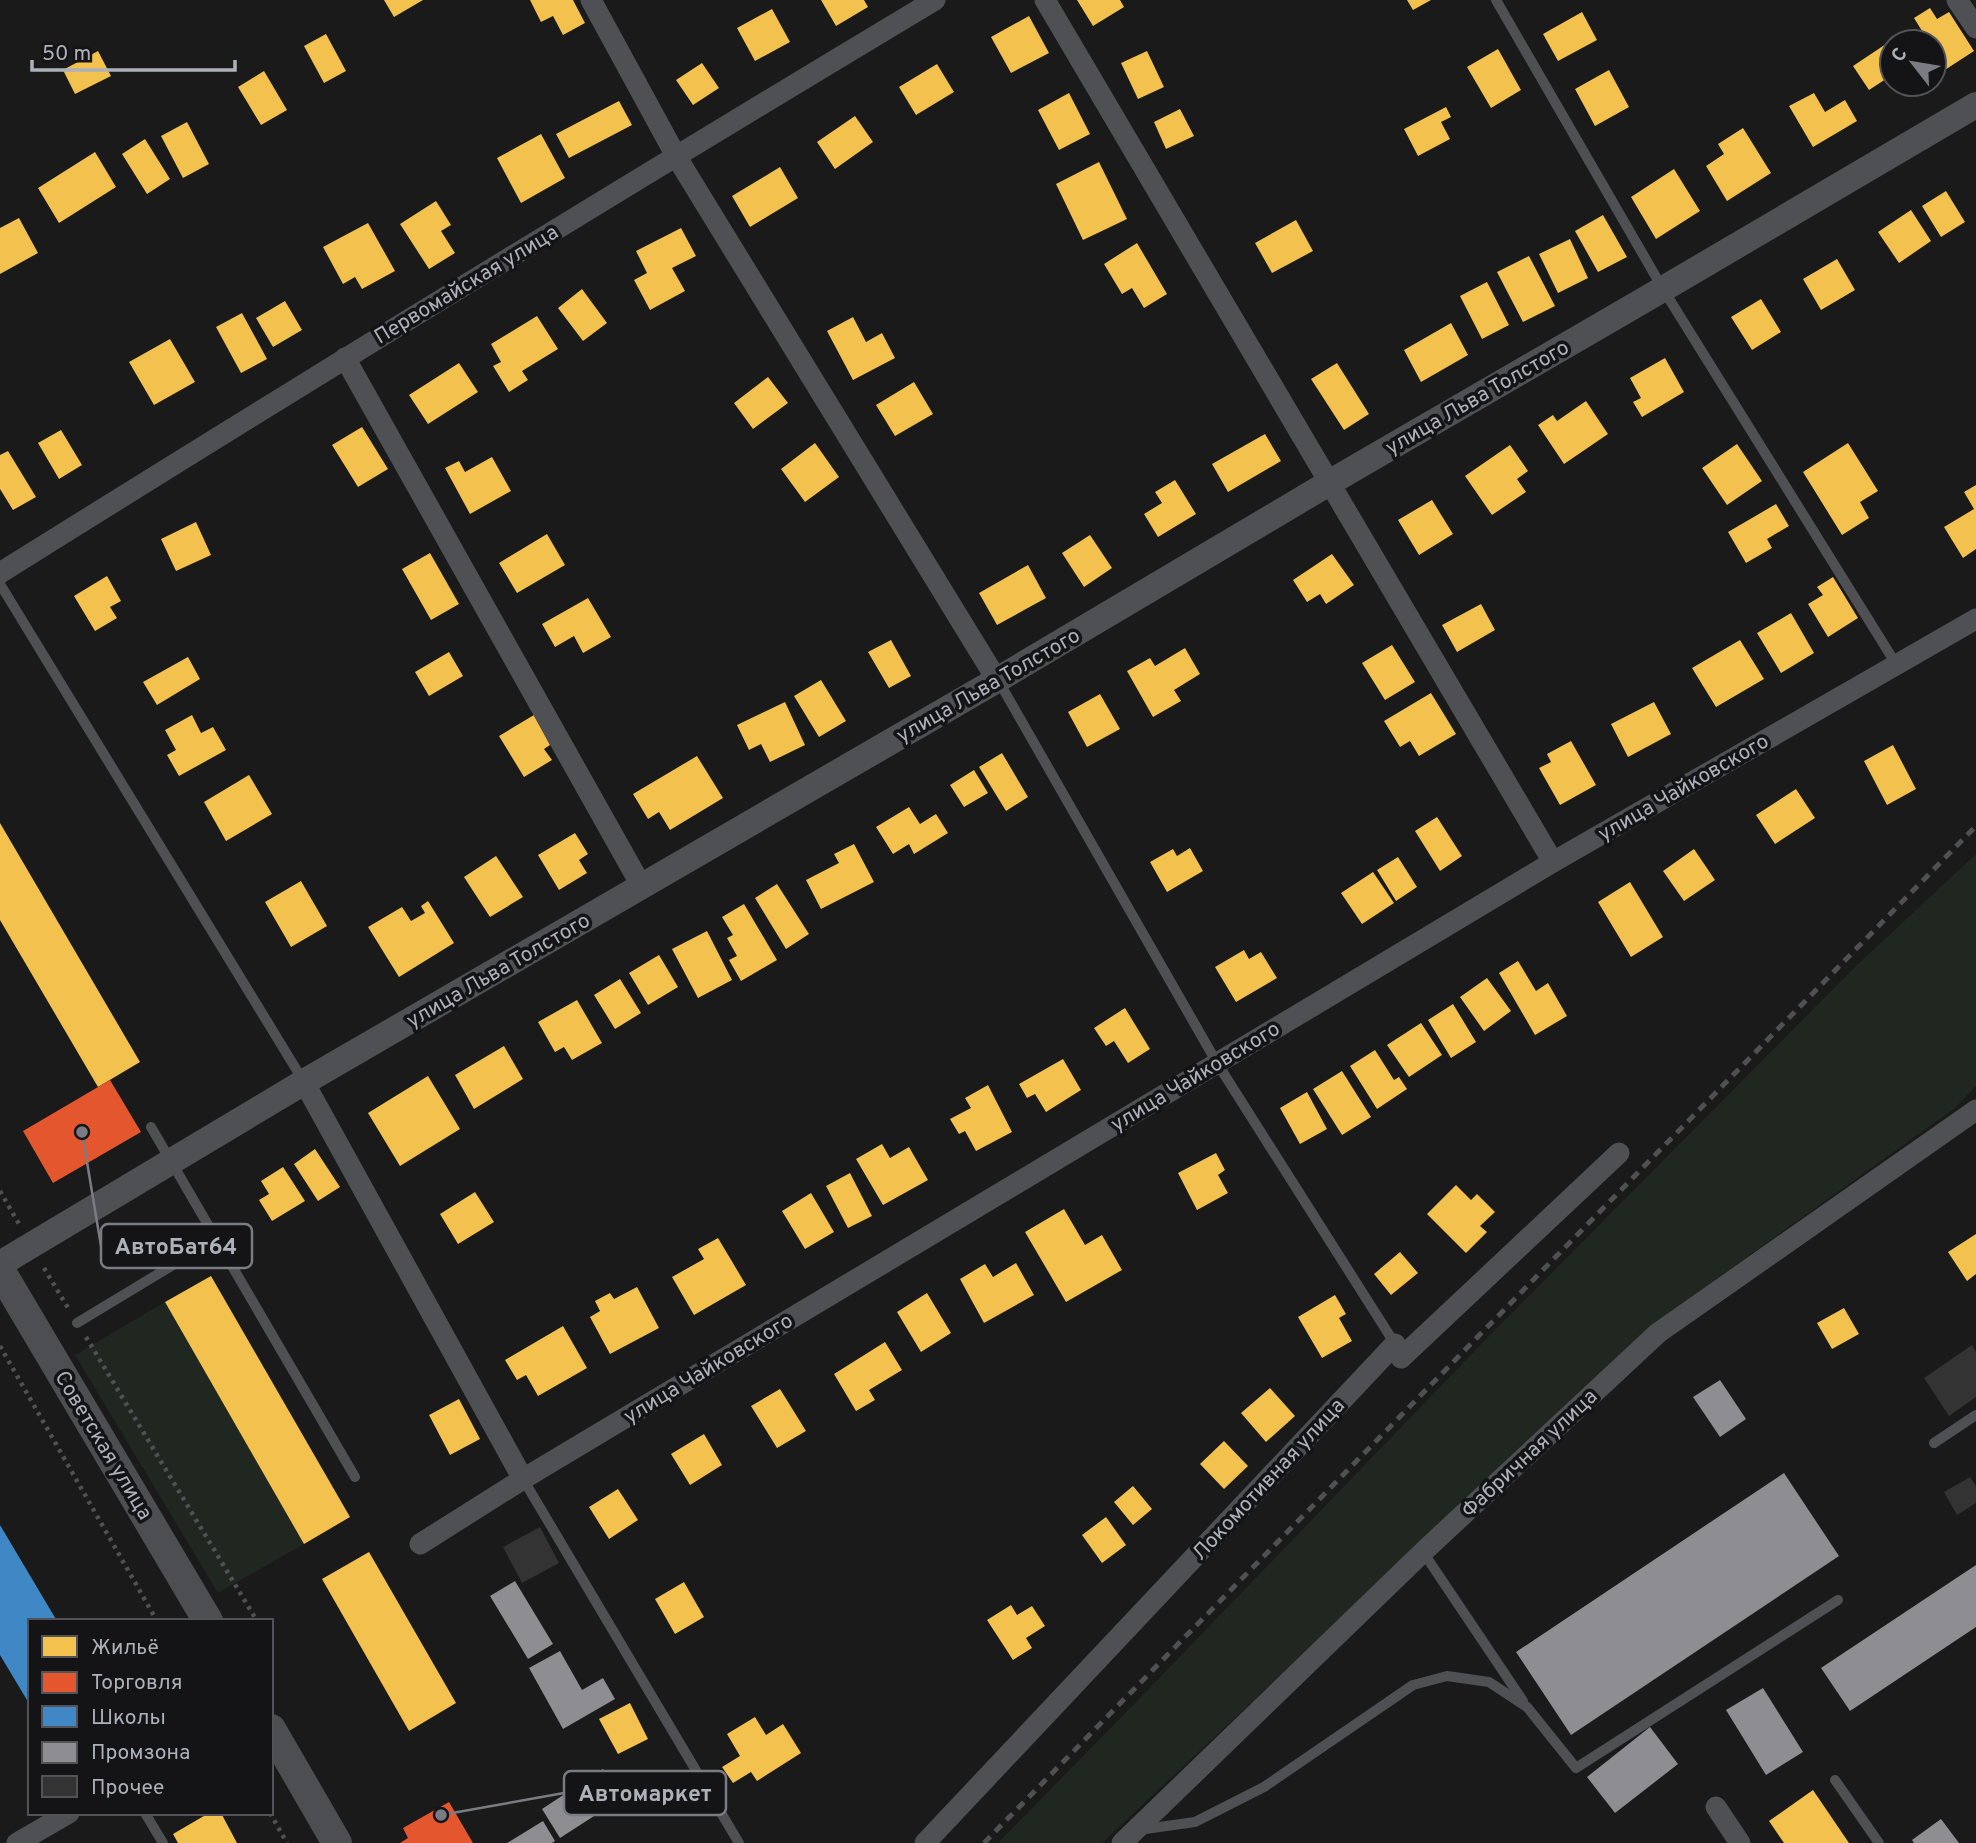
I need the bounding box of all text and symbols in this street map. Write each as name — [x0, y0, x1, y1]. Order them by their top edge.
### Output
scale bar — [32, 28, 234, 72]
north arrow — [1878, 28, 1948, 98]
text: 50 m — [42, 41, 91, 68]
text: С — [1887, 44, 1914, 67]
street label: Первомайская улица — [370, 220, 564, 351]
street label: улица Льва Толстого — [1381, 335, 1574, 462]
street label: улица Льва Толстого — [892, 623, 1085, 750]
street label: улица Чайковского — [1593, 728, 1774, 848]
street label: улица Льва Толстого — [402, 908, 595, 1035]
street label: улица Чайковского — [1106, 1016, 1285, 1139]
callout: АвтоБат64 — [101, 1224, 252, 1268]
text: АвтоБат64 — [115, 1234, 237, 1263]
street label: улица Чайковского — [619, 1308, 798, 1431]
street label: Советская улица — [48, 1366, 158, 1525]
street label: Фабричная улица — [1456, 1384, 1604, 1524]
street label: Локомотивная улица — [1187, 1393, 1351, 1567]
legend — [28, 1619, 273, 1815]
text: Жильё — [91, 1635, 159, 1662]
text: Торговля — [91, 1670, 182, 1697]
text: Школы — [91, 1705, 166, 1732]
text: Промзона — [91, 1740, 190, 1767]
callout: Автомаркет — [564, 1771, 726, 1815]
text: Прочее — [91, 1775, 164, 1802]
text: Автомаркет — [578, 1781, 712, 1810]

